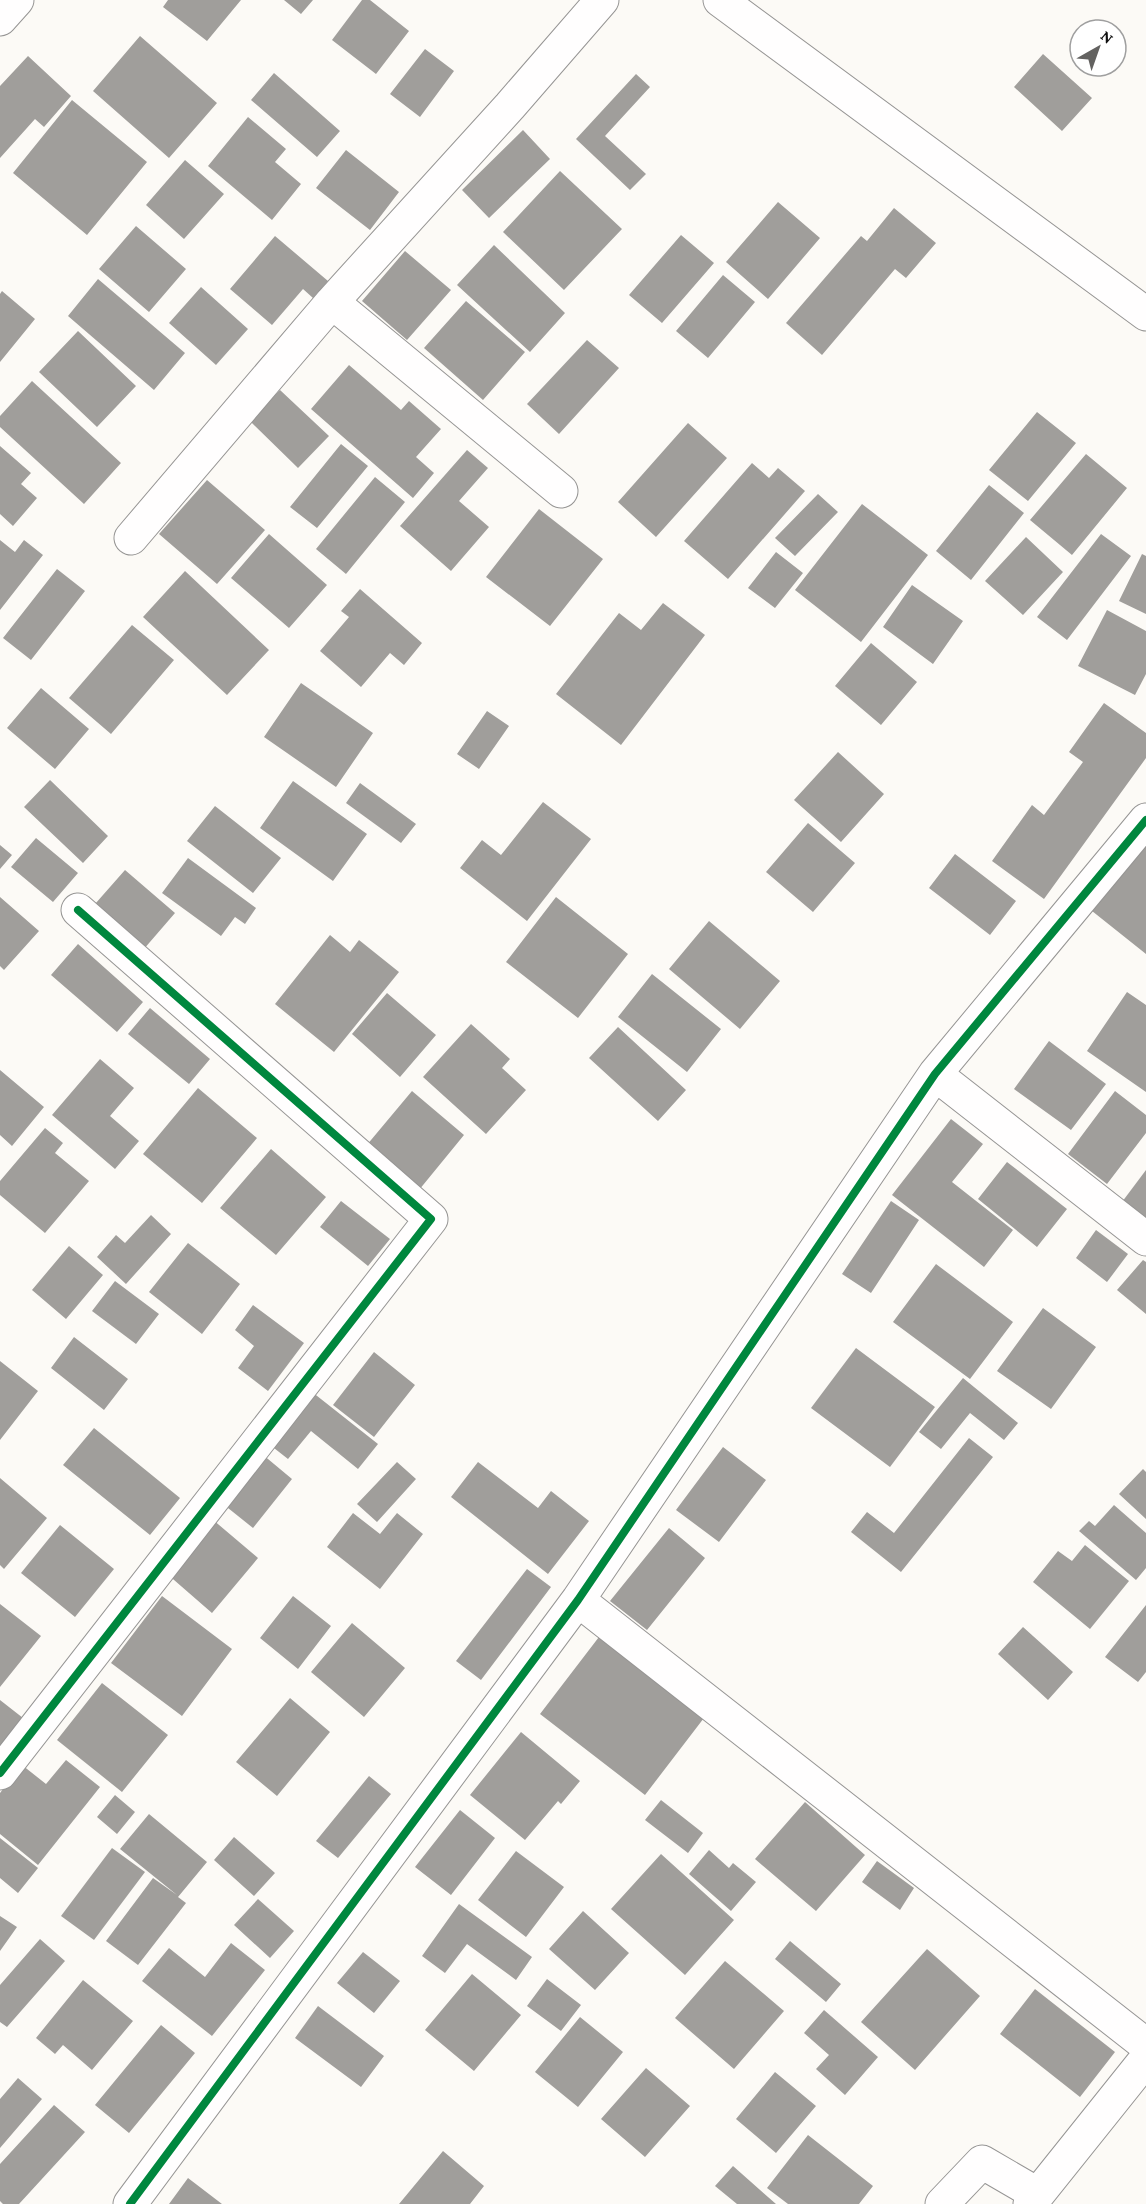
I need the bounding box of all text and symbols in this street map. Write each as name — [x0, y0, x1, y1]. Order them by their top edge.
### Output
north arrow — [1068, 18, 1128, 78]
text: N — [1098, 27, 1117, 47]

